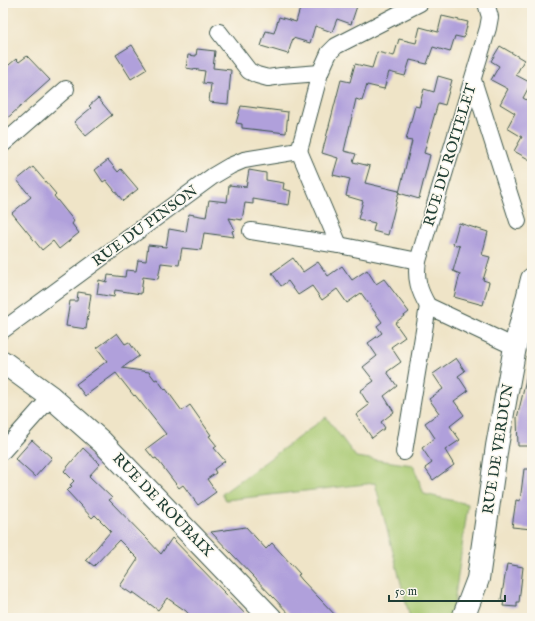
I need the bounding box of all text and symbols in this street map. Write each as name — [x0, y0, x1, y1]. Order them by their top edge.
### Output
street label: RUE DU ROITELET — [419, 81, 481, 229]
street label: RUE DU PINSON — [88, 181, 202, 271]
street label: RUE DE VERDUN — [478, 382, 518, 516]
street label: RUE DE ROUBAIX — [108, 449, 218, 561]
scale bar — [389, 577, 505, 603]
text: 50 m — [395, 584, 417, 599]

